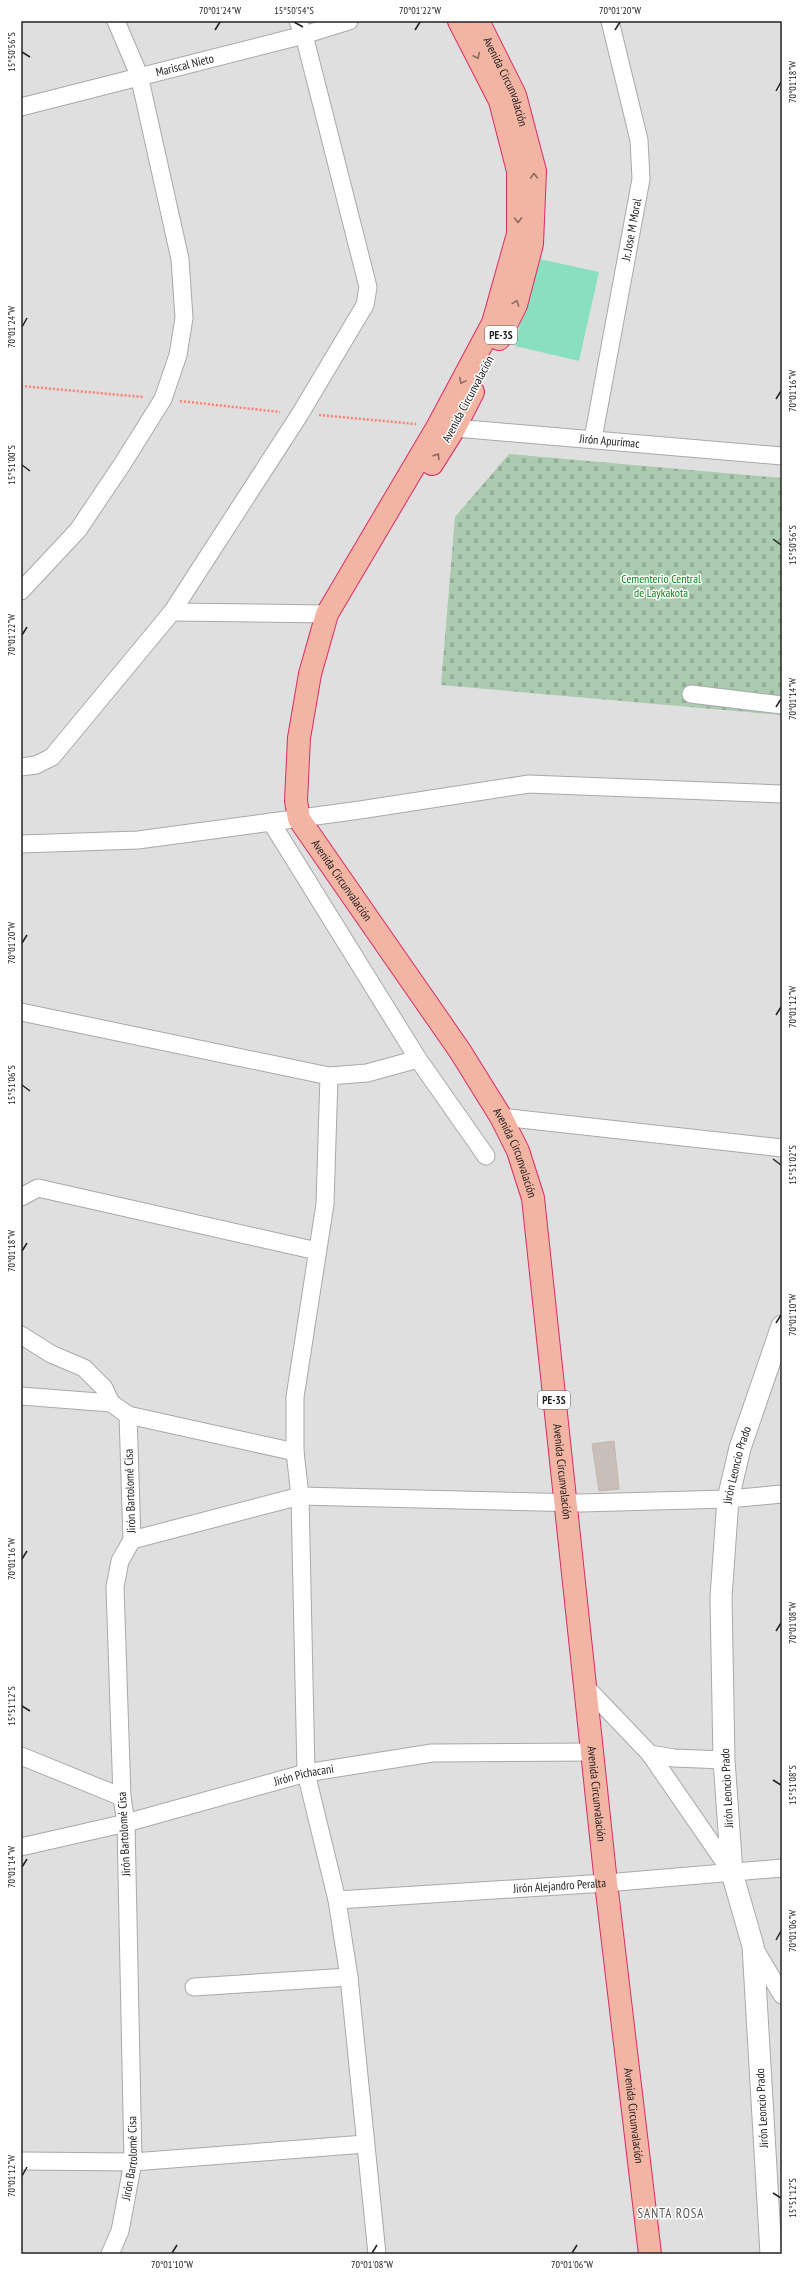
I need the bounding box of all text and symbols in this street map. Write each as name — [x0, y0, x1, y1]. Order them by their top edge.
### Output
text: 70°01'24"W — [199, 4, 241, 17]
text: 15°50'54"S — [274, 4, 314, 17]
text: 70°01'22"W — [399, 4, 441, 17]
text: 70°01'20"W — [599, 4, 641, 17]
text: 15°50'56"S — [5, 32, 18, 72]
street label: Avenida Circunvalación — [480, 34, 531, 128]
street label: Mariscal Nieto — [154, 50, 215, 79]
one-way arrow — [472, 52, 480, 59]
text: 70°01'18"W — [786, 61, 799, 103]
one-way arrow — [530, 173, 538, 179]
street label: Jr. Jose M Moral — [618, 197, 644, 263]
one-way arrow — [514, 217, 522, 223]
one-way arrow — [511, 300, 520, 307]
text: 70°01'24"W — [5, 306, 18, 348]
road number: PE-3S — [485, 326, 517, 344]
street label: Avenida Circunvalación — [438, 353, 497, 445]
text: 70°01'16"W — [786, 370, 799, 412]
one-way arrow — [460, 377, 467, 384]
street label: Jirón Apurímac — [578, 431, 641, 451]
text: 15°51'00"S — [5, 445, 18, 485]
one-way arrow — [433, 453, 440, 460]
text: 15°50'56"S — [786, 525, 799, 565]
park label: Cementerio Central de Laykakota — [621, 571, 701, 600]
text: 70°01'22"W — [5, 614, 18, 656]
text: 70°01'14"W — [786, 678, 799, 720]
street label: Avenida Circunvalación — [308, 836, 376, 924]
text: 70°01'20"W — [5, 922, 18, 964]
text: 70°01'12"W — [786, 986, 799, 1028]
text: 15°51'06"S — [5, 1065, 18, 1105]
street label: Avenida Circunvalación — [490, 1105, 540, 1199]
text: 15°51'02"S — [786, 1145, 799, 1185]
text: 70°01'18"W — [5, 1230, 18, 1272]
text: 70°01'10"W — [786, 1294, 799, 1336]
road number: PE-3S — [538, 1391, 570, 1409]
street label: Avenida Circunvalación — [550, 1423, 575, 1520]
street label: Jirón Leoncio Prado — [720, 1424, 754, 1505]
street label: Jirón Bartolomé Cisa — [121, 1448, 139, 1534]
text: 70°01'16"W — [5, 1538, 18, 1580]
text: 70°01'08"W — [786, 1602, 799, 1644]
text: 15°51'12"S — [5, 1686, 18, 1726]
street label: Avenida Circunvalación — [584, 1745, 610, 1842]
street label: Jirón Leoncio Prado — [717, 1748, 736, 1829]
street label: Jirón Pichacani — [271, 1761, 335, 1789]
text: 15°51'08"S — [786, 1765, 799, 1805]
street label: Jirón Bartolomé Cisa — [114, 1791, 133, 1878]
text: 70°01'14"W — [5, 1846, 18, 1888]
street label: Jirón Alejandro Peralta — [512, 1875, 607, 1896]
text: 70°01'06"W — [786, 1910, 799, 1952]
street label: Avenida Circunvalación — [621, 2067, 647, 2164]
street label: Jirón Leoncio Prado — [752, 2068, 771, 2149]
street label: Jirón Bartolomé Cisa — [118, 2116, 140, 2202]
text: 70°01'12"W — [5, 2155, 18, 2197]
text: 15°51'12"S — [786, 2178, 799, 2218]
district label: SANTA ROSA — [637, 2205, 705, 2222]
text: 70°01'10"W — [151, 2258, 193, 2271]
text: 70°01'08"W — [351, 2258, 393, 2271]
text: 70°01'06"W — [551, 2258, 593, 2271]

